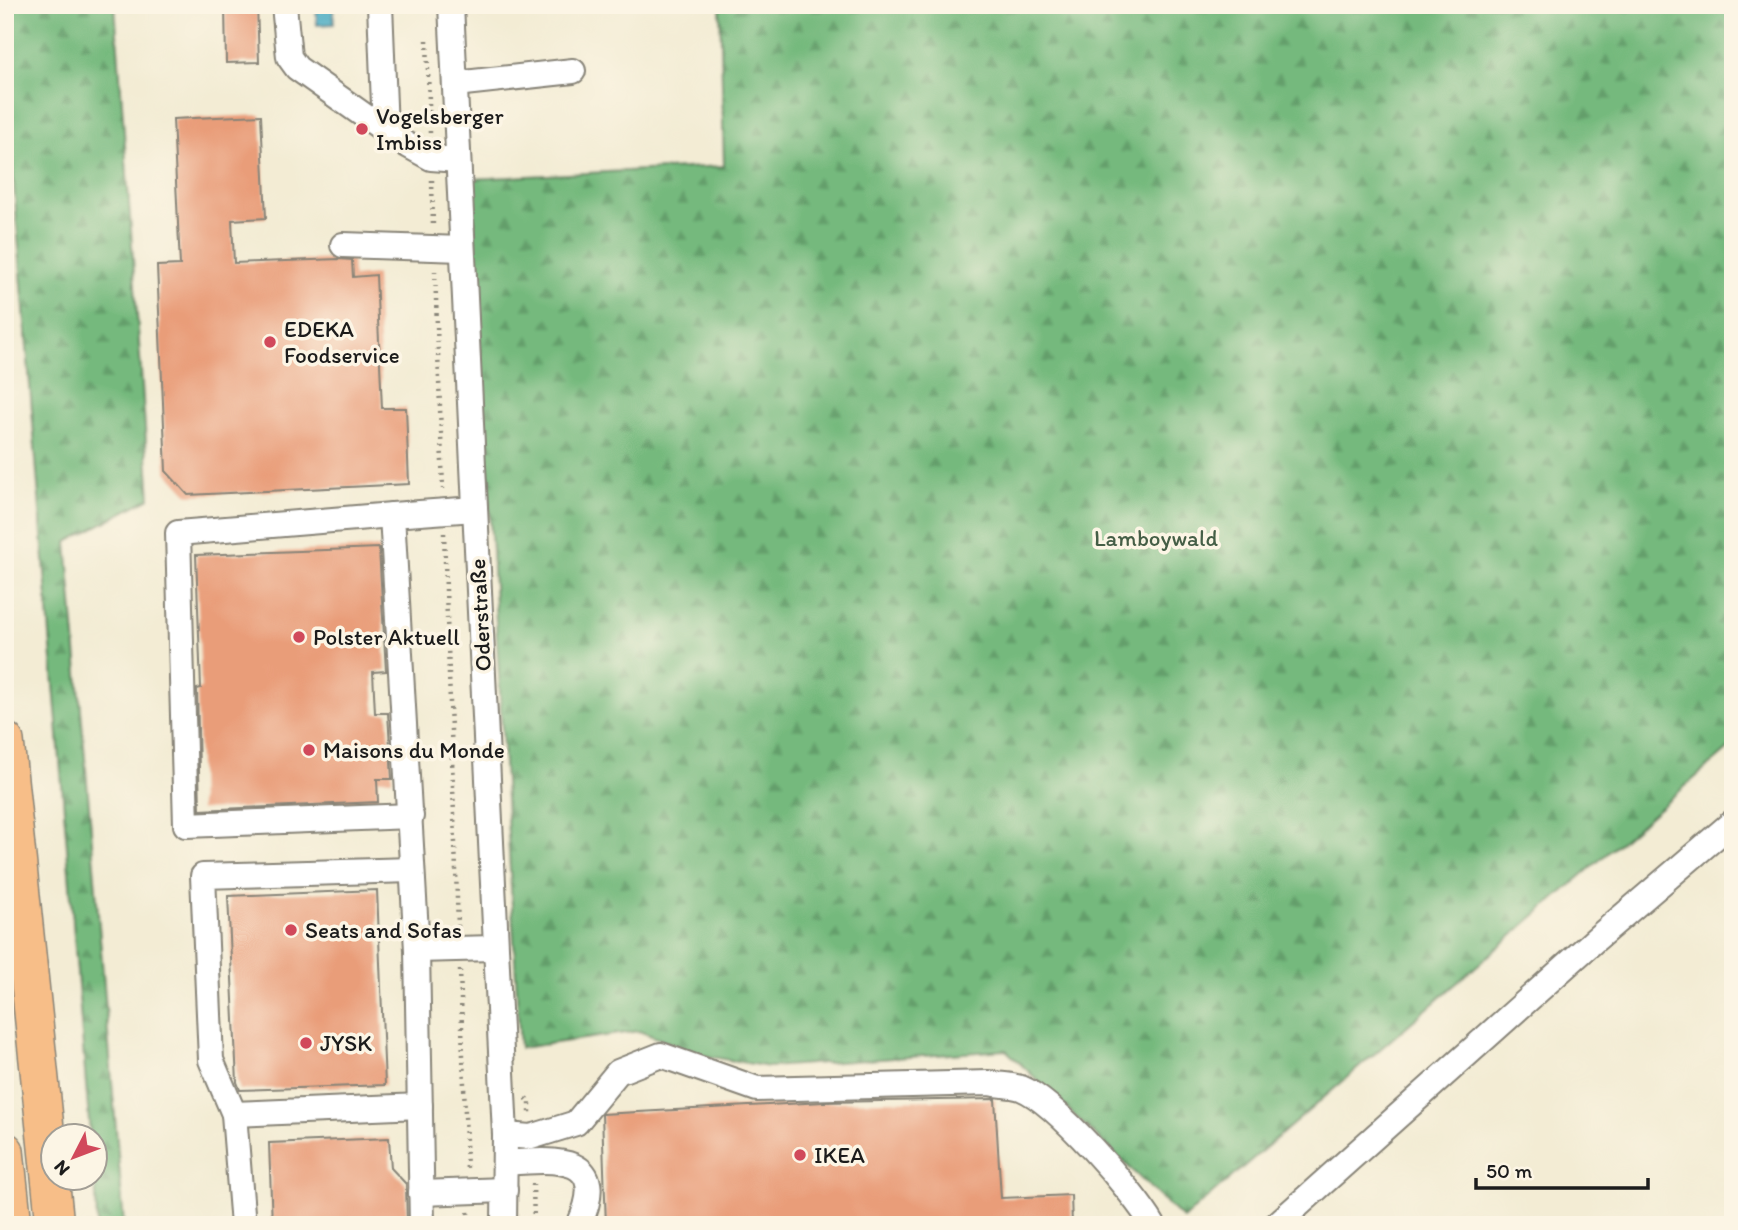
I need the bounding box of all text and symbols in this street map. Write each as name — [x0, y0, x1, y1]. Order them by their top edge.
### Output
place label: Vogelsberger Imbiss — [376, 102, 504, 156]
marker: Vogelsberger Imbiss — [354, 121, 370, 137]
place label: EDEKA Foodservice — [284, 315, 400, 369]
marker: EDEKA Foodservice — [262, 334, 278, 350]
park label: Lamboywald — [1094, 524, 1219, 552]
street label: Oderstraße — [463, 558, 497, 672]
place label: Polster Aktuell — [313, 623, 460, 651]
marker: Polster Aktuell — [291, 629, 307, 645]
place label: Maisons du Monde — [323, 736, 505, 764]
marker: Maisons du Monde — [301, 742, 317, 758]
place label: Seats and Sofas — [305, 916, 462, 944]
marker: Seats and Sofas — [283, 922, 299, 938]
place label: JYSK — [320, 1029, 372, 1057]
marker: JYSK — [298, 1035, 314, 1051]
north arrow — [38, 1122, 108, 1192]
place label: IKEA — [814, 1141, 865, 1169]
scale bar — [1476, 1146, 1647, 1190]
marker: IKEA — [792, 1147, 808, 1163]
text: N — [49, 1156, 75, 1181]
text: 50 m — [1486, 1158, 1533, 1183]

